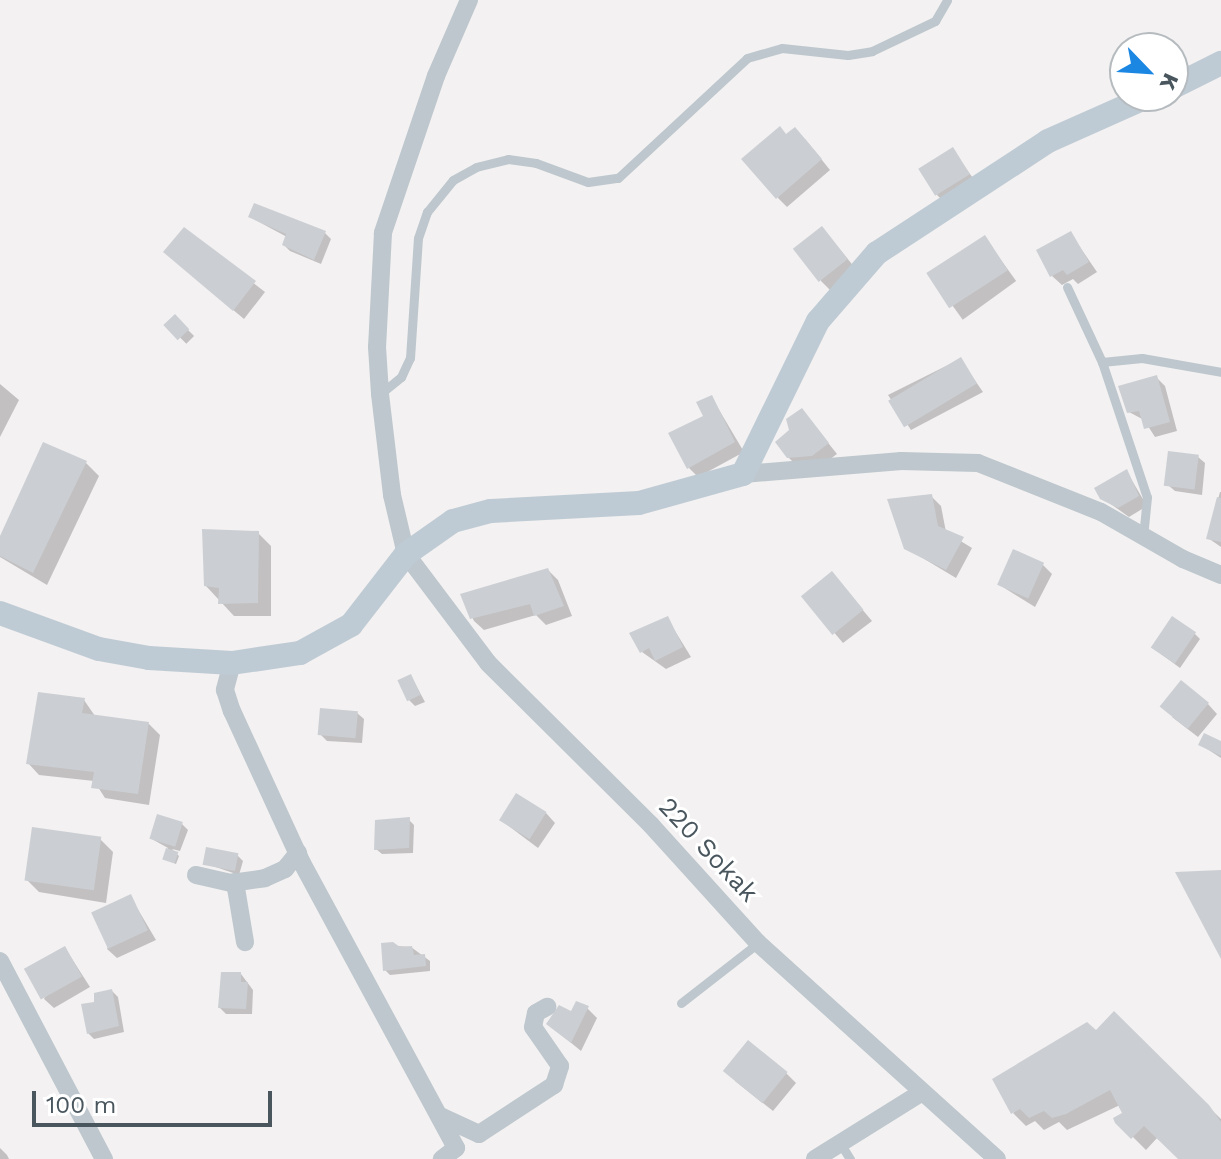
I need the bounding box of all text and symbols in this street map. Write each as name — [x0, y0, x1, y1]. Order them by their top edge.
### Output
north arrow — [1109, 32, 1189, 112]
text: K — [1155, 69, 1184, 94]
street label: 220 Sokak — [652, 791, 764, 909]
scale bar — [36, 1075, 276, 1125]
text: 100 m — [46, 1091, 116, 1119]

